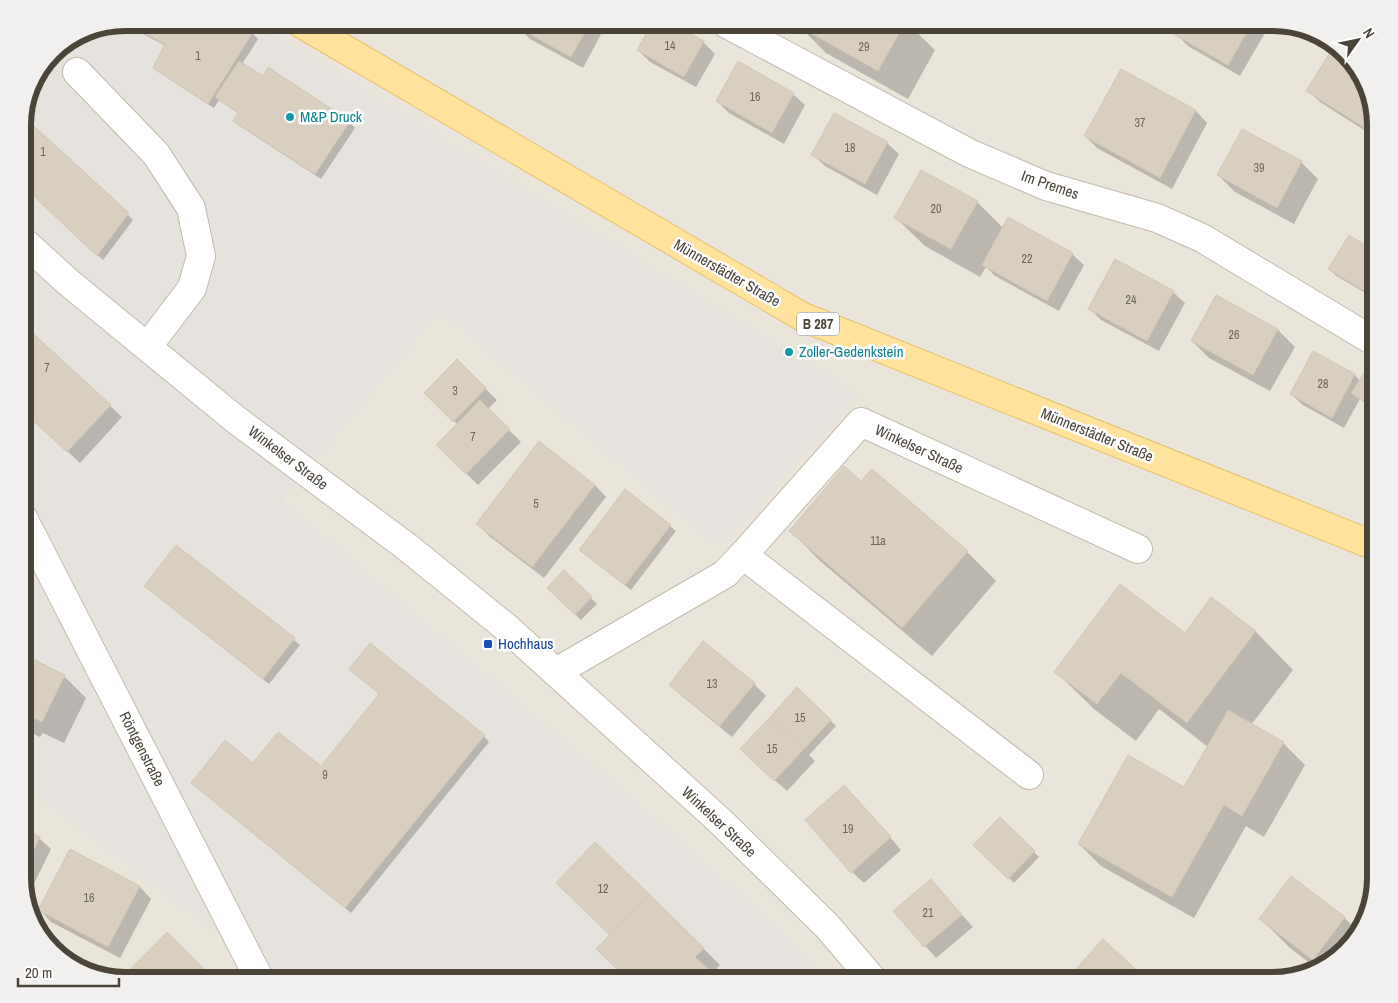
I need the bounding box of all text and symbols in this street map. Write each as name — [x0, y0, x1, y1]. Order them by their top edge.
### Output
north arrow — [1333, 15, 1383, 65]
text: N — [1359, 25, 1379, 41]
house number: 14 — [665, 38, 676, 54]
house number: 29 — [859, 39, 869, 55]
house number: 1 — [195, 48, 201, 64]
house number: 16 — [750, 89, 760, 105]
place label: M&P Druck — [300, 106, 363, 127]
marker: M&P Druck — [284, 111, 296, 123]
house number: 37 — [1135, 115, 1146, 131]
house number: 18 — [845, 140, 855, 156]
house number: 1 — [40, 144, 46, 160]
house number: 39 — [1254, 160, 1264, 176]
street label: Im Premes — [1019, 165, 1082, 204]
house number: 20 — [931, 201, 941, 217]
street label: Münnerstädter Straße — [670, 234, 784, 312]
house number: 22 — [1022, 251, 1032, 267]
house number: 24 — [1126, 292, 1137, 308]
road number: B 287 — [797, 312, 839, 336]
house number: 26 — [1229, 327, 1239, 343]
place label: Zoller-Gedenkstein — [799, 341, 904, 362]
marker: Zoller-Gedenkstein — [783, 346, 795, 358]
house number: 7 — [44, 360, 50, 376]
house number: 28 — [1318, 376, 1328, 392]
house number: 3 — [452, 383, 458, 399]
street label: Münnerstädter Straße — [1038, 402, 1157, 467]
street label: Winkelser Straße — [872, 419, 967, 478]
street label: Winkelser Straße — [244, 421, 333, 495]
house number: 7 — [470, 429, 476, 445]
house number: 5 — [533, 496, 539, 512]
house number: 11a — [870, 533, 886, 549]
place label: Hochhaus — [498, 633, 553, 654]
marker: Hochhaus — [482, 638, 494, 650]
house number: 13 — [707, 676, 717, 692]
street label: Röntgenstraße — [115, 708, 170, 790]
house number: 15 — [795, 710, 806, 726]
house number: 15 — [767, 741, 778, 757]
house number: 9 — [322, 767, 328, 783]
street label: Winkelser Straße — [677, 782, 761, 862]
house number: 19 — [843, 821, 853, 837]
house number: 12 — [598, 881, 608, 897]
house number: 16 — [84, 890, 94, 906]
house number: 21 — [923, 905, 934, 921]
scale bar — [18, 956, 119, 988]
text: 20 m — [25, 962, 52, 983]

